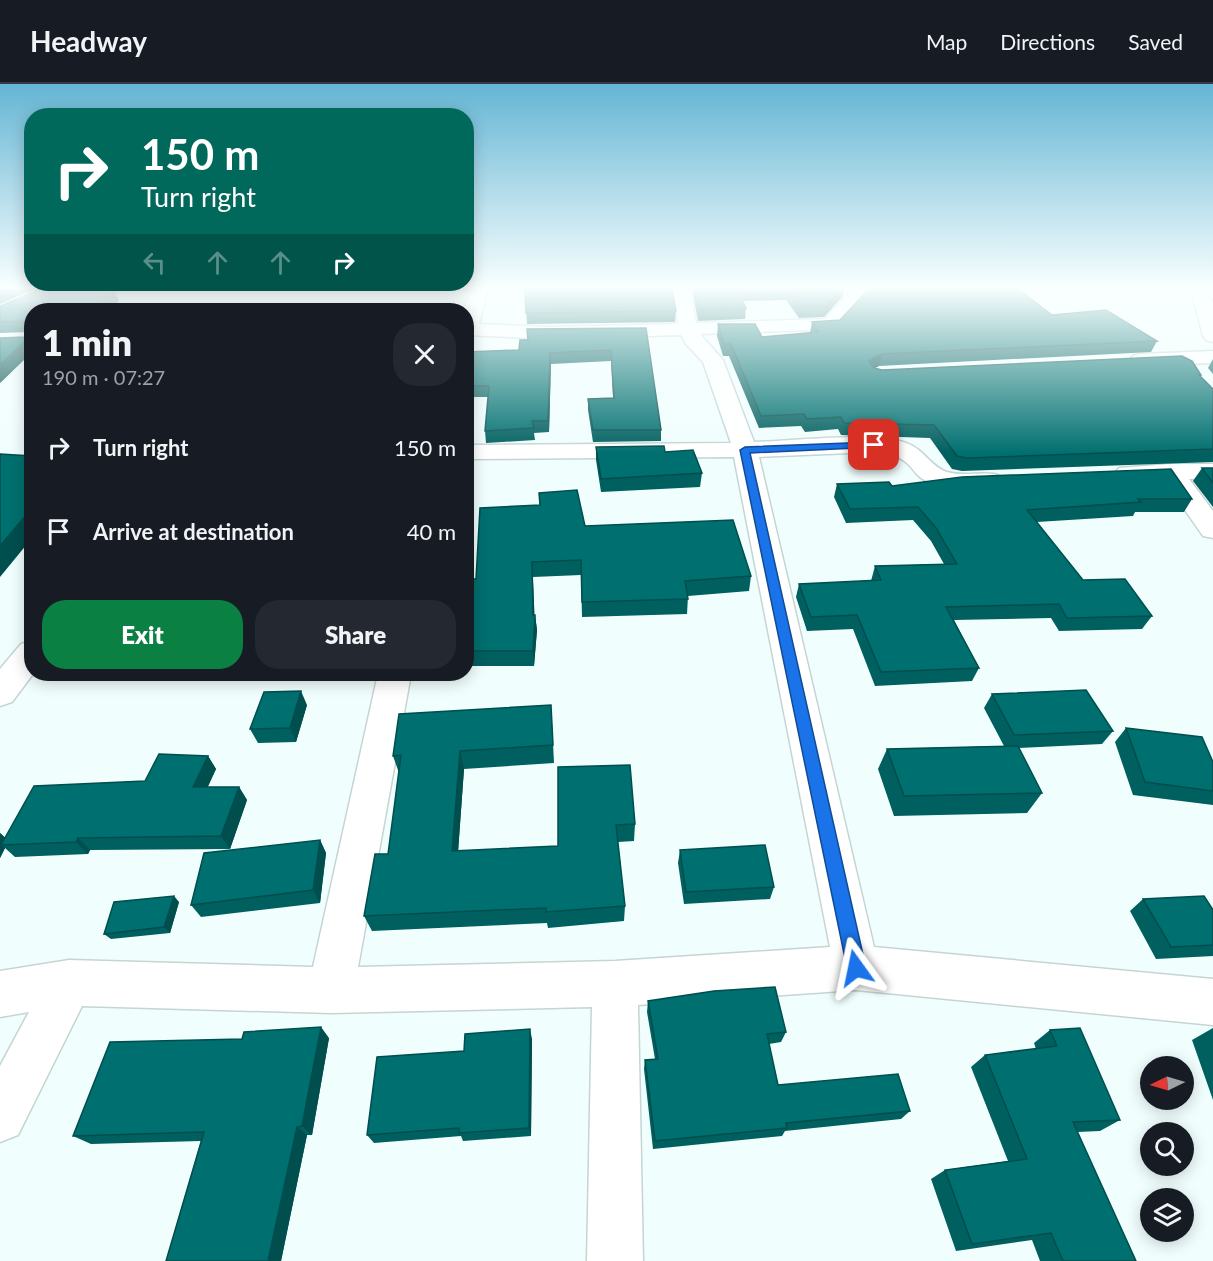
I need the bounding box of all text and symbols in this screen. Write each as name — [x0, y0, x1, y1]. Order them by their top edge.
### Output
text: Headway — [30, 24, 147, 58]
text: Map — [926, 29, 967, 54]
text: Directions — [1000, 29, 1095, 54]
text: Saved — [1128, 29, 1183, 54]
text: 150 m — [141, 129, 259, 179]
icon: right — [42, 132, 120, 210]
text: Turn right — [141, 180, 256, 213]
icon: left — [138, 246, 171, 279]
icon: ahead — [201, 246, 234, 279]
icon: ahead — [264, 246, 297, 279]
icon: right — [327, 246, 360, 279]
text: 1 min — [42, 320, 132, 364]
button: close — [393, 323, 456, 386]
text: 190 m · 07:27 — [42, 365, 165, 389]
pin — [848, 419, 899, 470]
icon: arrive — [857, 428, 890, 461]
icon: right — [42, 431, 75, 464]
text: Turn right — [93, 434, 188, 461]
text: 150 m — [394, 434, 456, 461]
icon: arrive — [42, 515, 75, 548]
text: Arrive at destination — [93, 518, 294, 545]
text: 40 m — [407, 518, 456, 545]
button: Exit — [42, 600, 243, 669]
button: Share — [255, 600, 456, 669]
position arrow — [824, 936, 888, 1000]
north arrow — [1140, 1056, 1194, 1110]
map controls — [1140, 1056, 1194, 1242]
button: search — [1140, 1122, 1194, 1176]
button: layers — [1140, 1188, 1194, 1242]

